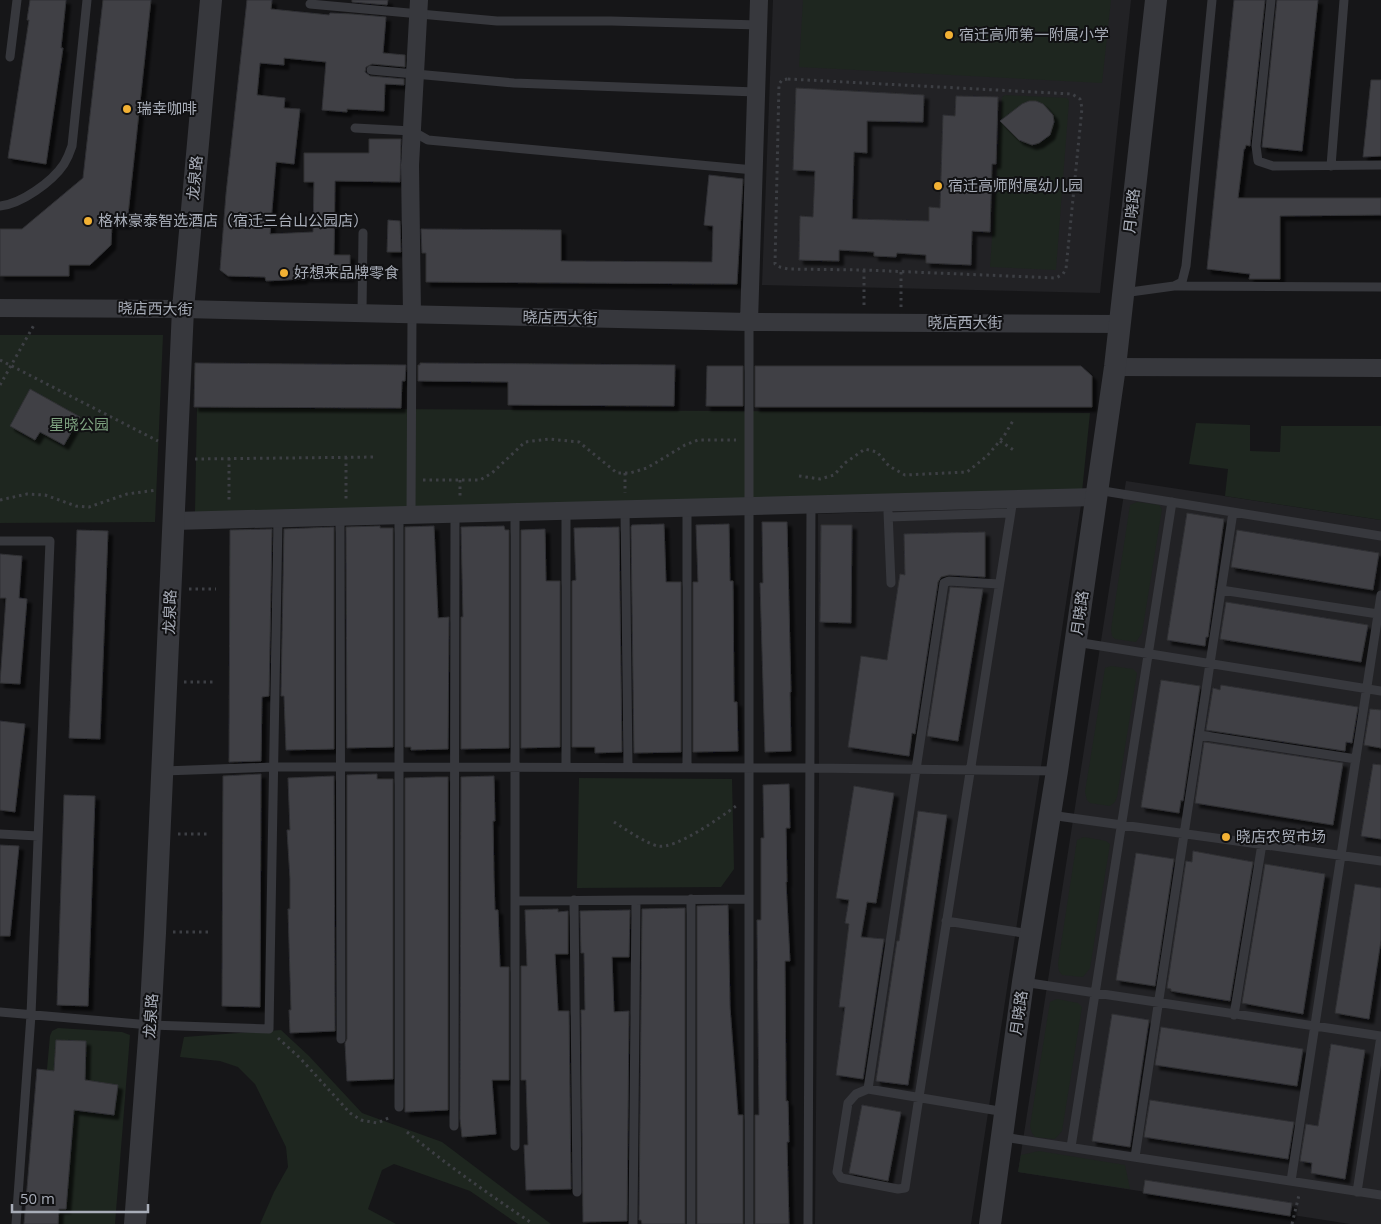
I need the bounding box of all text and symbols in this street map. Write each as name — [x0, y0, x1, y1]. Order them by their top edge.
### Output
place label: 宿迁高师第一附属小学 — [959, 24, 1109, 44]
marker: 宿迁高师第一附属小学 — [943, 29, 955, 41]
place label: 瑞幸咖啡 — [137, 98, 197, 118]
marker: 瑞幸咖啡 — [121, 103, 133, 115]
street label: 龙泉路 — [182, 155, 206, 201]
place label: 宿迁高师附属幼儿园 — [948, 175, 1083, 195]
marker: 宿迁高师附属幼儿园 — [932, 180, 944, 192]
street label: 月晓路 — [1119, 187, 1143, 234]
place label: 格林豪泰智选酒店（宿迁三台山公园店） — [98, 210, 368, 230]
marker: 格林豪泰智选酒店（宿迁三台山公园店） — [82, 215, 94, 227]
place label: 好想来品牌零食 — [294, 262, 399, 282]
marker: 好想来品牌零食 — [278, 267, 290, 279]
street label: 晓店西大街 — [117, 297, 193, 319]
street label: 晓店西大街 — [522, 306, 598, 328]
street label: 晓店西大街 — [927, 312, 1003, 332]
park label: 星晓公园 — [49, 414, 109, 434]
street label: 龙泉路 — [158, 589, 180, 635]
street label: 月晓路 — [1066, 589, 1092, 637]
place label: 晓店农贸市场 — [1236, 826, 1326, 846]
marker: 晓店农贸市场 — [1220, 831, 1232, 843]
street label: 月晓路 — [1005, 989, 1031, 1037]
street label: 龙泉路 — [138, 993, 162, 1039]
scale bar — [12, 1182, 149, 1214]
text: 50 m — [20, 1188, 55, 1208]

